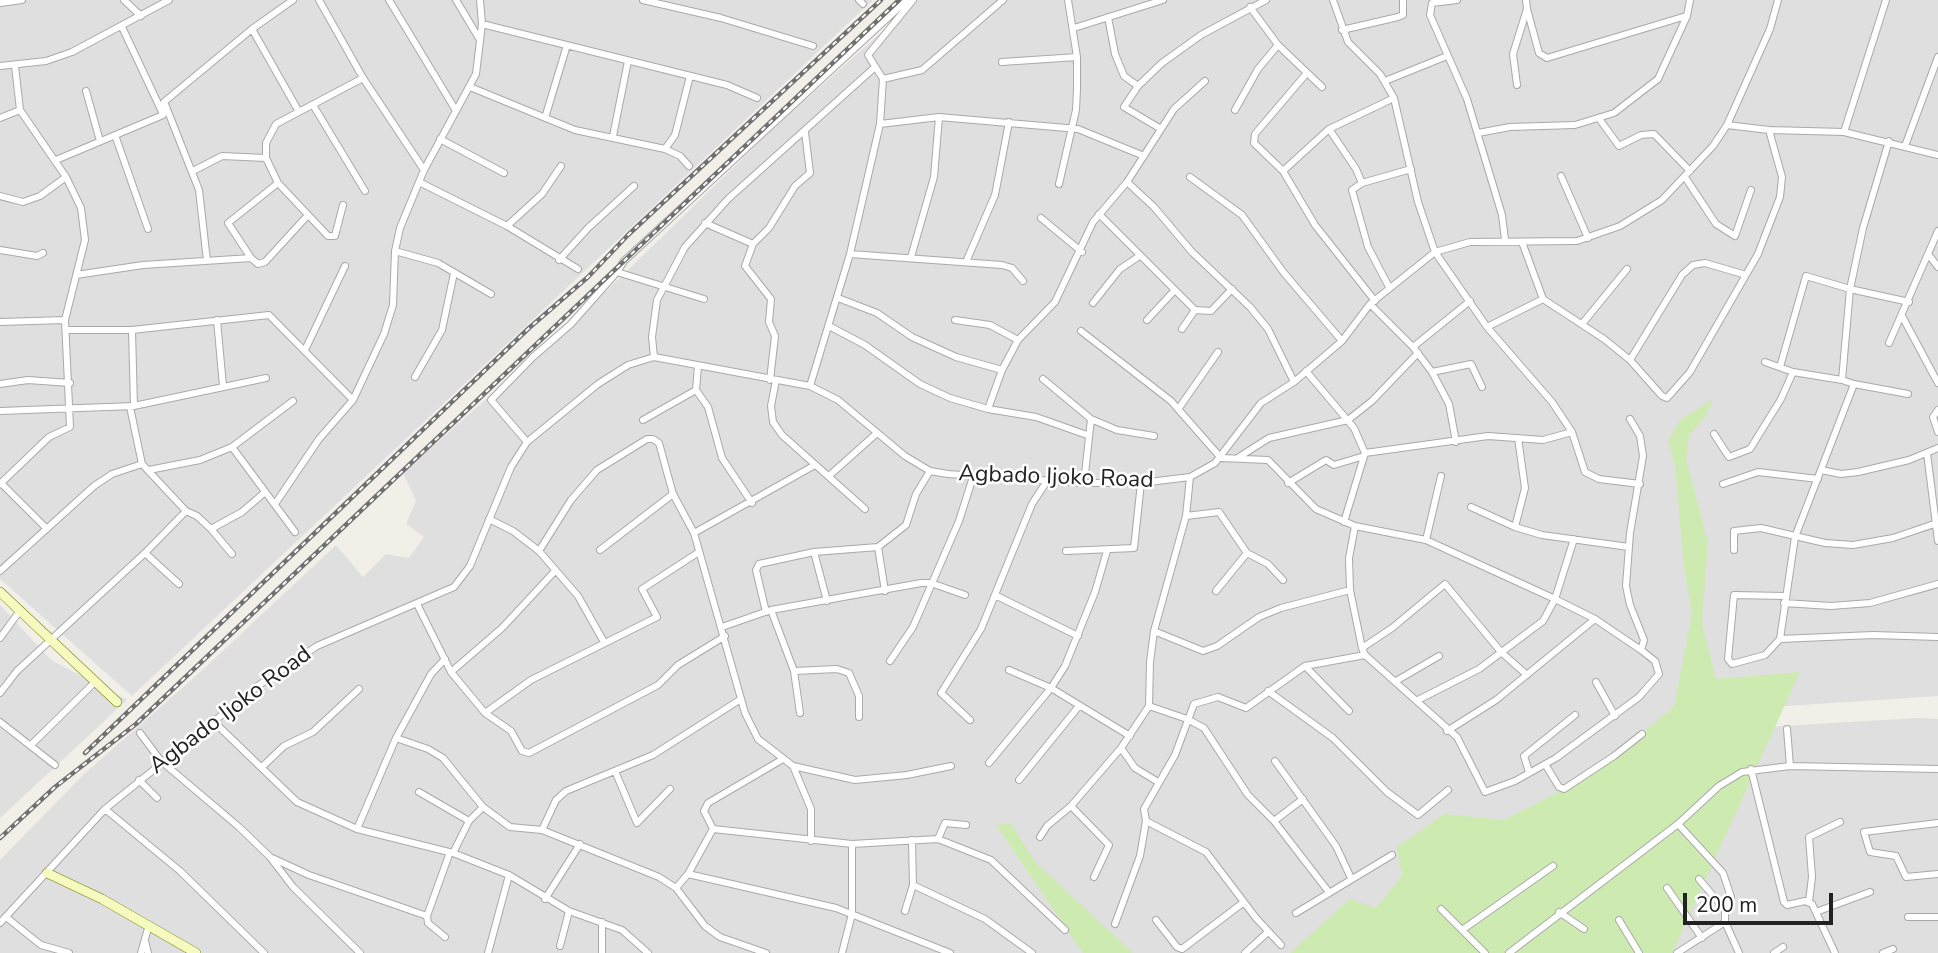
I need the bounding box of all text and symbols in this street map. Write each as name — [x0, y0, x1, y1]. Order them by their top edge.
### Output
street label: Agbado Ijoko Road — [958, 461, 1154, 495]
street label: Agbado Ijoko Road — [145, 641, 317, 781]
scale bar — [1686, 880, 1836, 924]
text: 200 m — [1696, 891, 1757, 919]

